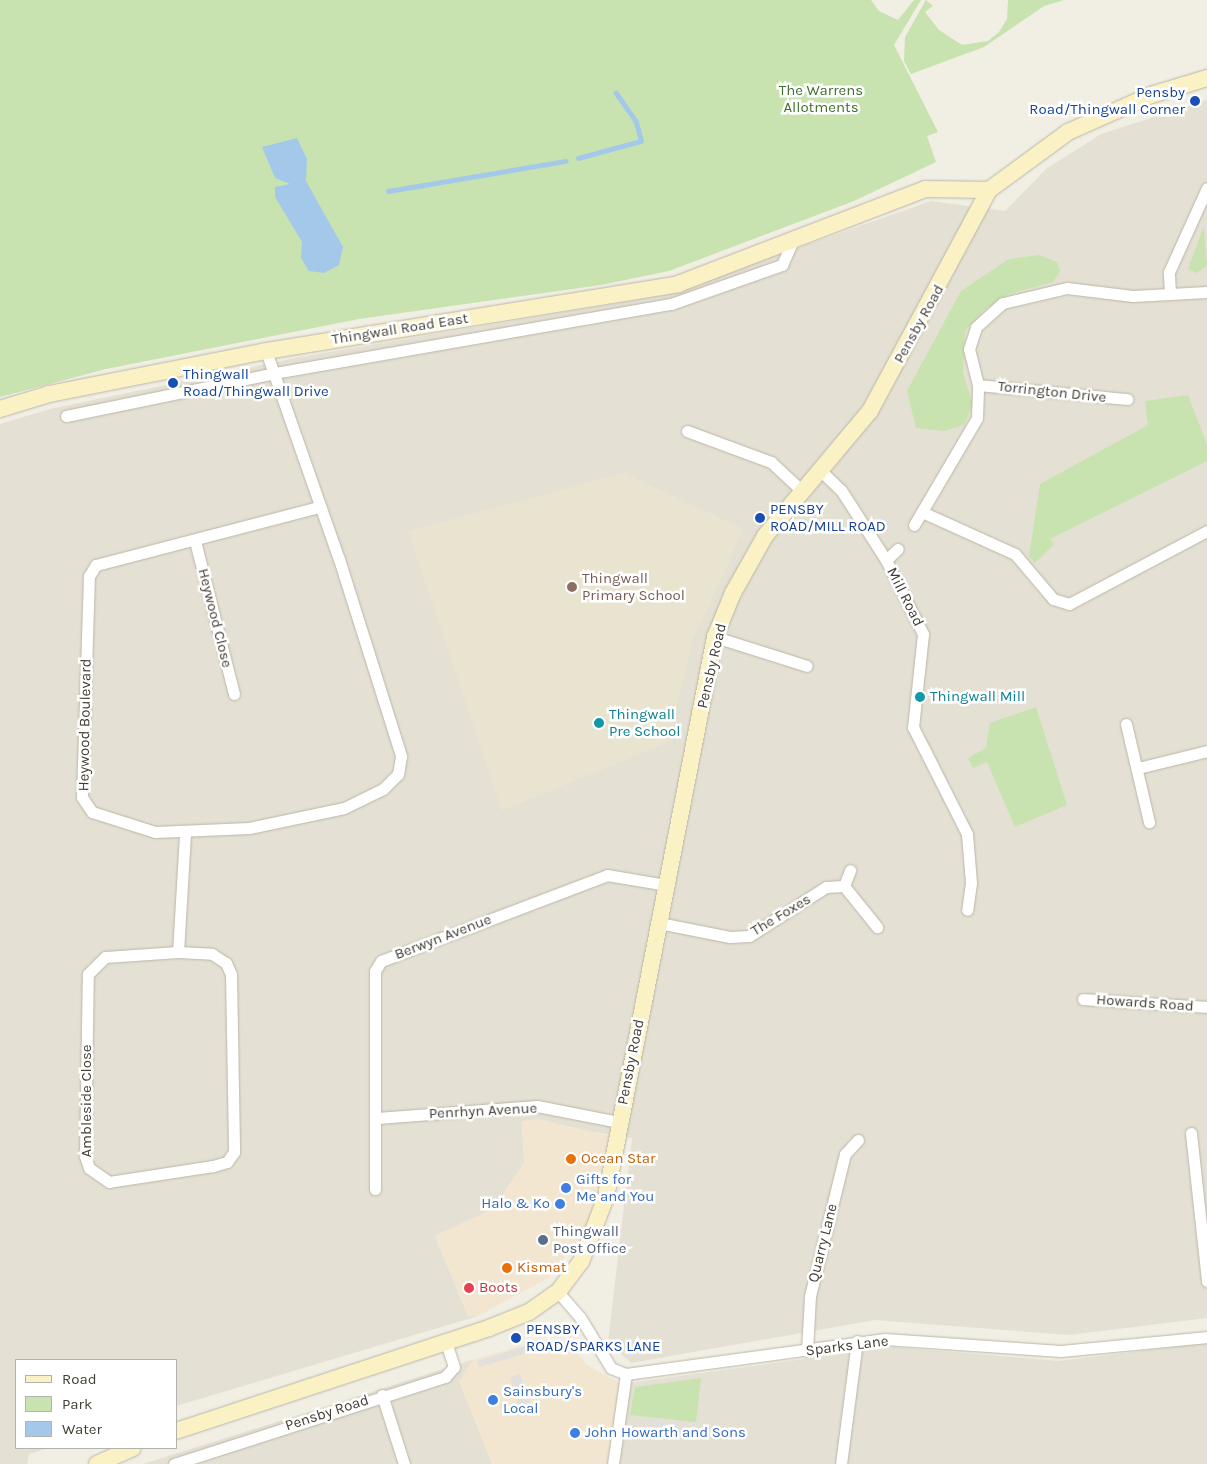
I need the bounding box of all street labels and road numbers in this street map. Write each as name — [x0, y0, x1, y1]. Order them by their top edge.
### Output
street label: Pensby Road — [890, 282, 948, 366]
street label: Thingwall Road East — [330, 309, 470, 349]
street label: Torrington Drive — [997, 377, 1107, 407]
street label: Mill Road — [883, 565, 927, 629]
street label: Heywood Close — [194, 567, 236, 669]
street label: Pensby Road — [693, 622, 731, 710]
street label: Heywood Boulevard — [75, 658, 95, 792]
street label: The Foxes — [748, 890, 814, 940]
street label: Berwyn Avenue — [392, 910, 494, 964]
street label: Howards Road — [1096, 991, 1194, 1015]
street label: Pensby Road — [614, 1018, 648, 1106]
street label: Ambleside Close — [78, 1044, 96, 1158]
street label: Penrhyn Avenue — [428, 1099, 538, 1123]
street label: Quarry Lane — [805, 1202, 841, 1284]
street label: Sparks Lane — [804, 1332, 890, 1360]
street label: Pensby Road — [283, 1391, 371, 1435]

